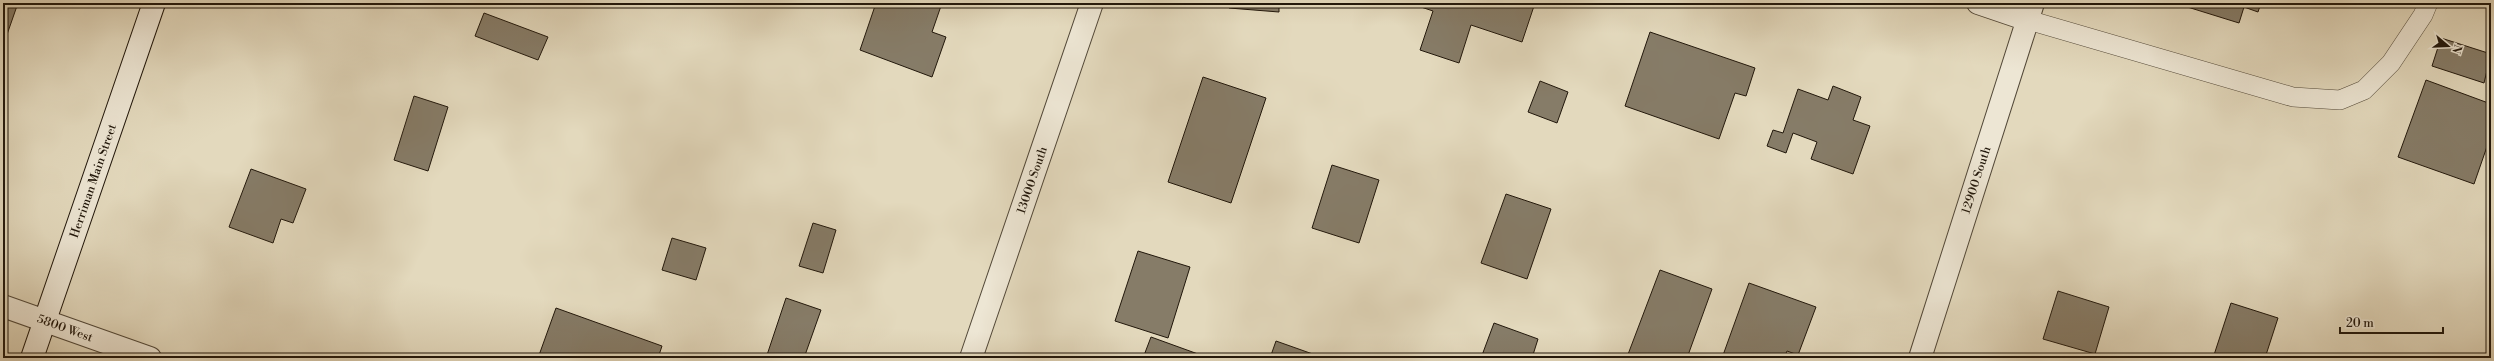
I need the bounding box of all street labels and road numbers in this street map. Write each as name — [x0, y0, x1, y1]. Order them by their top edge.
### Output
street label: Herriman Main Street — [67, 121, 120, 240]
street label: 13000 South — [1014, 145, 1051, 216]
street label: 12900 South — [1959, 145, 1994, 216]
street label: 5800 West — [35, 311, 95, 346]

